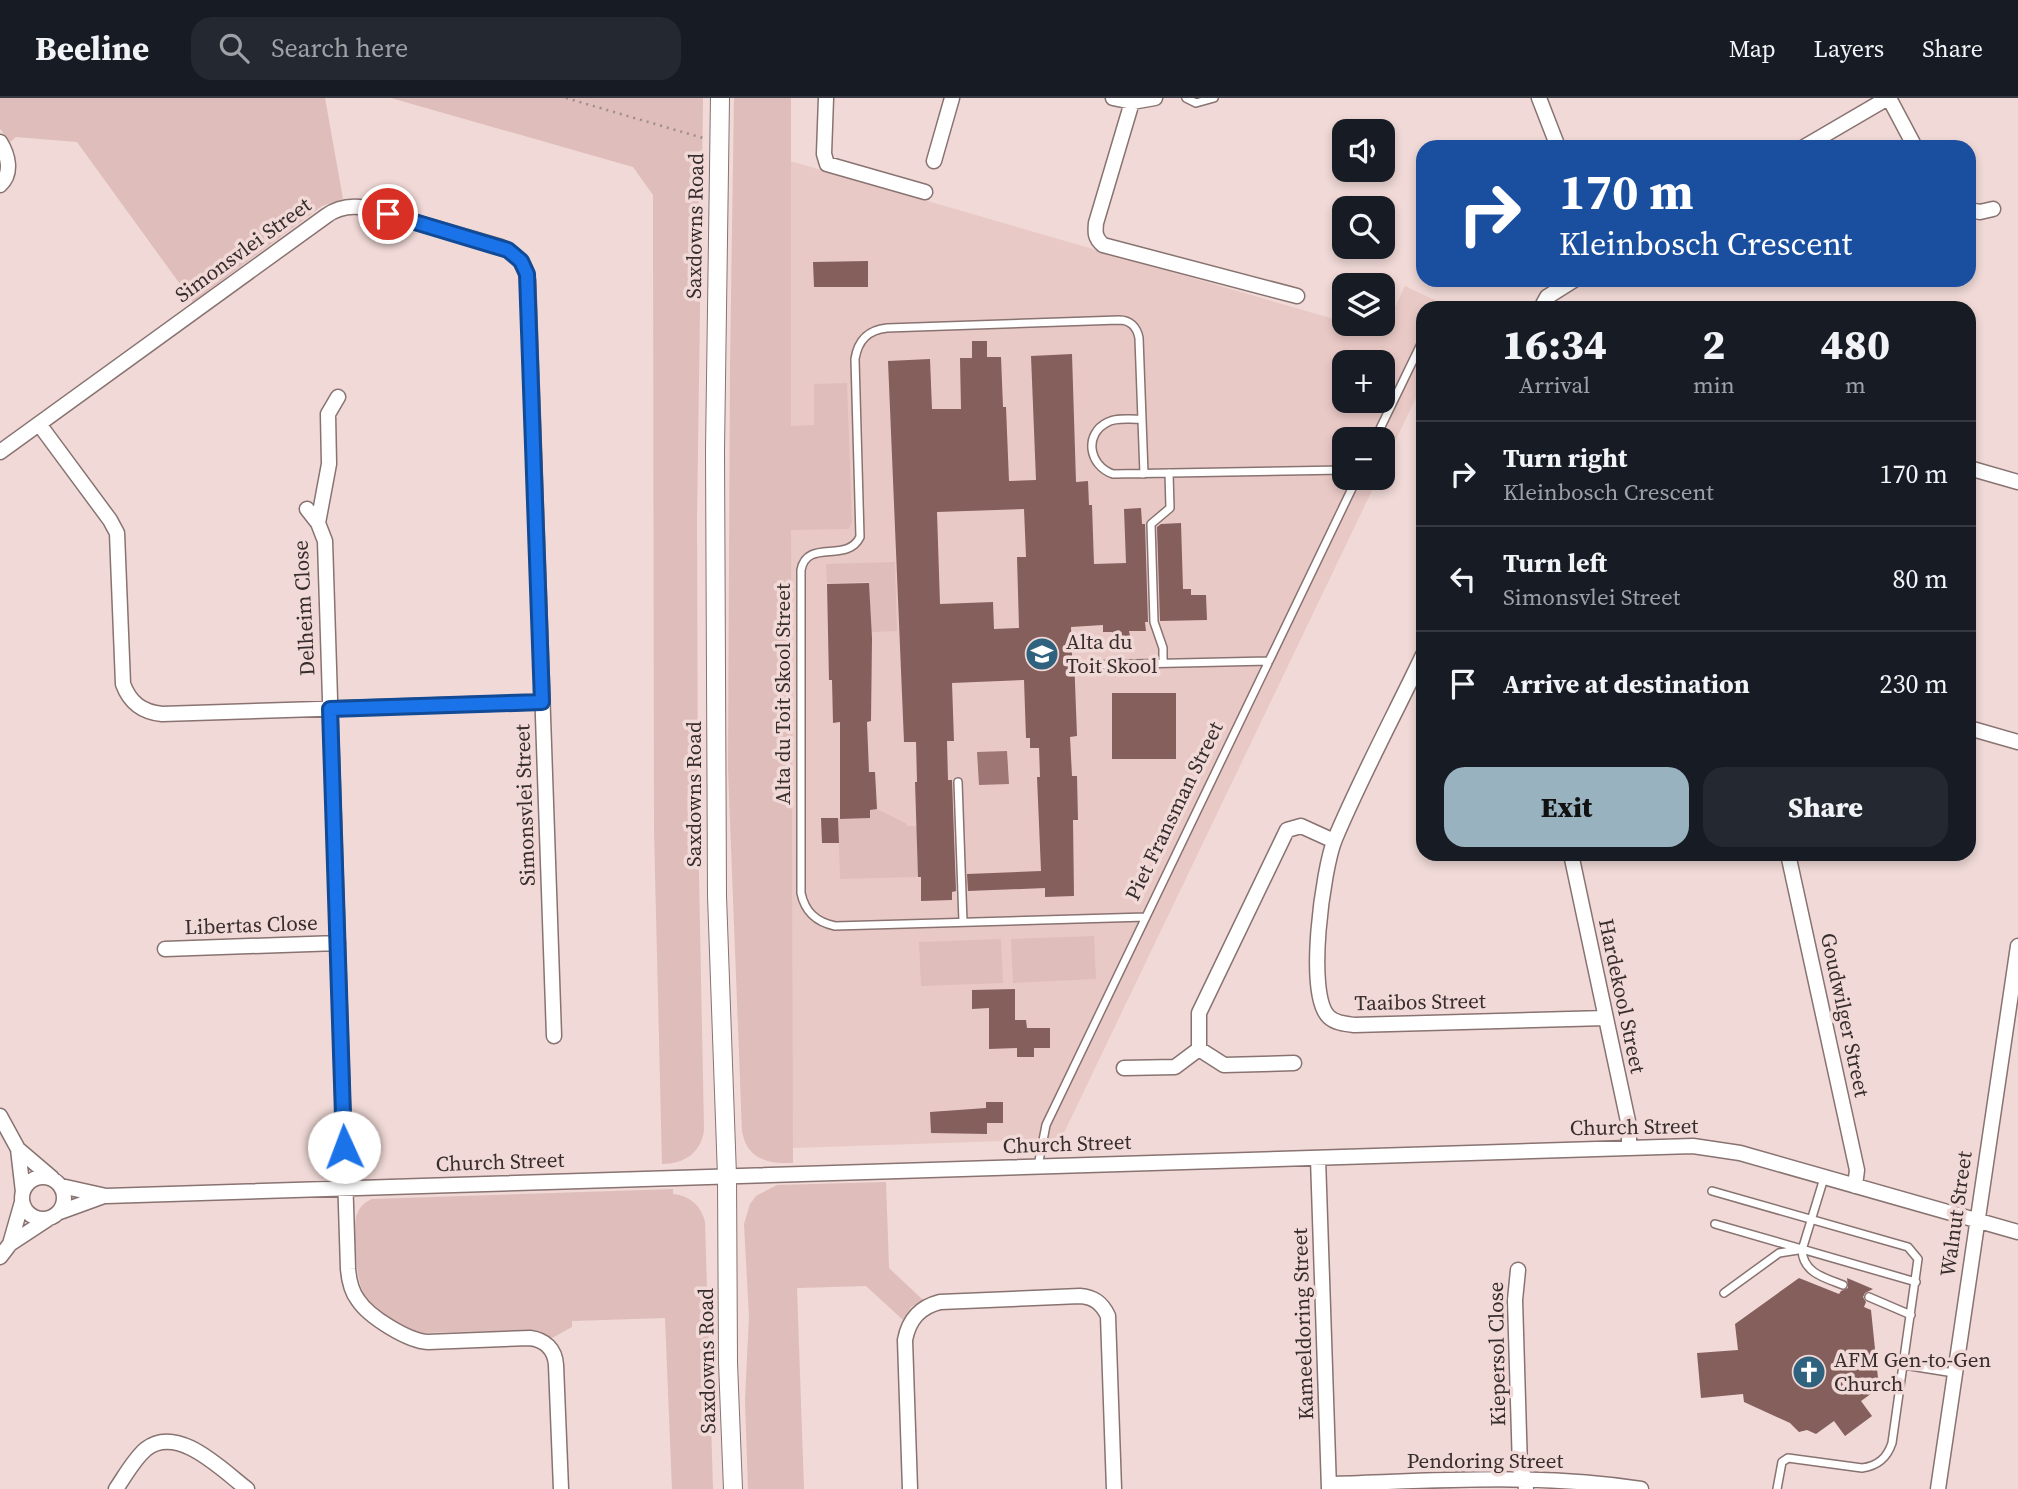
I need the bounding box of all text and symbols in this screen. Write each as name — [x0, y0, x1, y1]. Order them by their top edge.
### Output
search box — [191, 17, 681, 80]
text: Beeline — [35, 26, 149, 71]
icon: search — [215, 29, 253, 67]
text: Search here — [271, 30, 408, 66]
text: Map — [1729, 32, 1776, 65]
text: Layers — [1814, 32, 1884, 65]
text: Share — [1922, 32, 1983, 65]
map controls — [1332, 119, 1395, 490]
button: sound — [1332, 119, 1395, 182]
street label: Saxdowns Road — [679, 153, 710, 299]
text: 170 m — [1559, 158, 1694, 225]
icon: right — [1444, 168, 1535, 259]
pin — [358, 184, 418, 244]
street label: Simonsvlei Street — [169, 190, 317, 309]
icon: arrive — [369, 195, 407, 233]
button: search — [1332, 196, 1395, 259]
text: Kleinbosch Crescent — [1559, 222, 1852, 266]
button: layers — [1332, 273, 1395, 336]
text: 16:34 — [1502, 315, 1607, 373]
text: 2 — [1702, 315, 1725, 373]
text: 480 — [1821, 315, 1890, 373]
button: + — [1332, 350, 1395, 413]
text: Arrival — [1519, 369, 1590, 401]
text: min — [1693, 369, 1735, 401]
text: m — [1845, 369, 1866, 401]
button: − — [1332, 427, 1395, 490]
text: Turn right — [1503, 440, 1627, 476]
icon: right — [1444, 455, 1482, 493]
text: 170 m — [1880, 456, 1948, 492]
text: Kleinbosch Crescent — [1503, 476, 1714, 508]
street label: Delheim Close — [285, 539, 322, 677]
text: Turn left — [1503, 545, 1607, 581]
icon: left — [1444, 560, 1482, 598]
text: 80 m — [1893, 561, 1948, 597]
text: Simonsvlei Street — [1503, 581, 1680, 613]
street label: Alta du Toit Skool Street — [768, 583, 797, 805]
place label: Alta du Toit Skool — [1066, 627, 1157, 680]
school or university icon: Alta du Toit Skool — [1023, 635, 1061, 673]
icon: arrive — [1444, 665, 1482, 703]
text: Arrive at destination — [1503, 666, 1750, 702]
text: 230 m — [1880, 666, 1948, 702]
street label: Piet Fransman Street — [1118, 716, 1230, 905]
street label: Saxdowns Road — [679, 721, 708, 867]
street label: Simonsvlei Street — [507, 723, 542, 886]
button: Exit — [1444, 767, 1689, 847]
button: Share — [1703, 767, 1948, 847]
street label: Libertas Close — [184, 908, 318, 941]
street label: Hardekool Street — [1592, 916, 1653, 1076]
street label: Goudwilger Street — [1814, 930, 1877, 1100]
street label: Taaibos Street — [1354, 986, 1486, 1017]
position arrow — [307, 1110, 381, 1184]
street label: Church Street — [1569, 1111, 1699, 1142]
street label: Church Street — [1002, 1127, 1132, 1160]
street label: Church Street — [435, 1145, 565, 1178]
street label: Walnut Street — [1932, 1149, 1979, 1279]
street label: Kameeldoring Street — [1285, 1227, 1320, 1421]
street label: Kiepersol Close — [1481, 1281, 1512, 1427]
street label: Saxdowns Road — [691, 1288, 722, 1434]
place label: AFM Gen-to-Gen Church — [1834, 1345, 1991, 1398]
church icon: AFM Gen-to-Gen Church — [1790, 1353, 1828, 1391]
street label: Pendoring Street — [1407, 1446, 1564, 1475]

